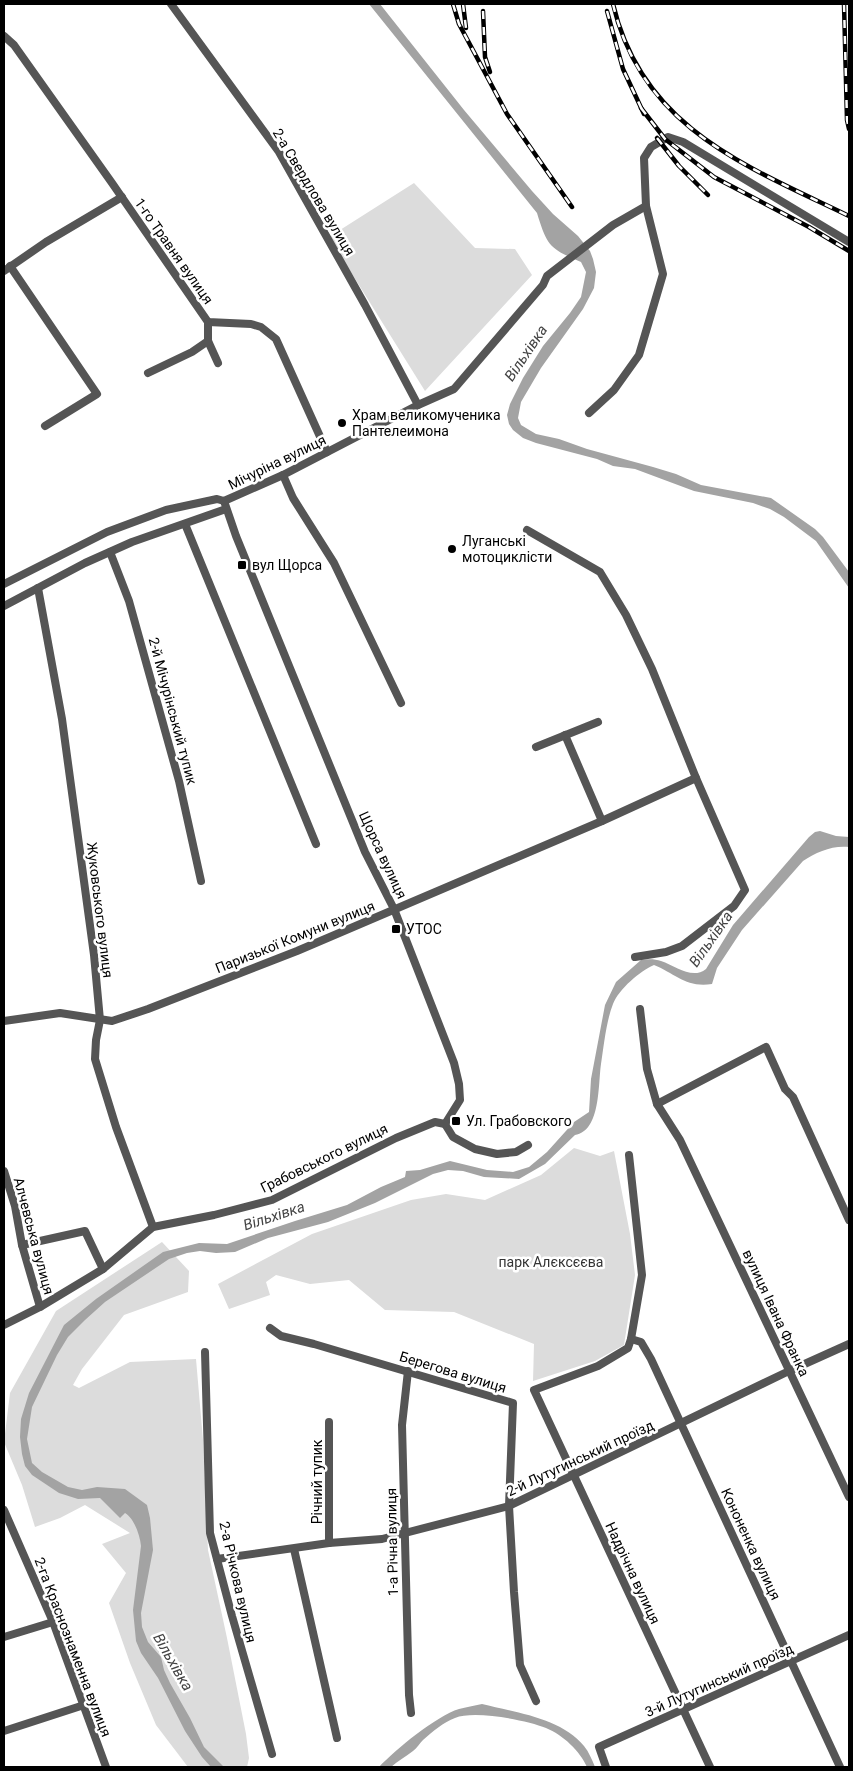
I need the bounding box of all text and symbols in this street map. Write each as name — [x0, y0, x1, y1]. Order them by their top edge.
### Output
street label: 2-а Свердлова вулиця — [270, 126, 358, 258]
street label: 1-го Травня вулиця — [131, 195, 217, 307]
water label: Вільхівка — [501, 321, 551, 384]
place label: Храм великомученика Пантелеимона — [352, 407, 501, 439]
marker: Храм великомученика Пантелеимона — [336, 417, 348, 429]
street label: Мічуріна вулиця — [225, 431, 329, 493]
place label: Луганські мотоциклісти — [462, 533, 552, 565]
marker: Луганські мотоциклісти — [446, 543, 458, 555]
place label: вул Щорса — [252, 557, 322, 573]
marker: вул Щорса — [236, 559, 248, 571]
street label: 2-й Мічурінський тупик — [146, 636, 200, 787]
street label: Щорса вулиця — [356, 809, 410, 901]
street label: Жуковського вулиця — [84, 841, 116, 979]
street label: Паризької Комуни вулиця — [213, 898, 377, 976]
water label: Вільхівка — [685, 908, 737, 970]
place label: УТОС — [406, 921, 442, 937]
marker: УТОС — [390, 923, 402, 935]
place label: Ул. Грабовского — [466, 1113, 572, 1129]
marker: Ул. Грабовского — [450, 1115, 462, 1127]
street label: Грабовського вулиця — [258, 1120, 390, 1196]
street label: Алчевська вулиця — [11, 1176, 57, 1296]
water label: Вільхівка — [241, 1198, 307, 1234]
street label: вулиця Івана Франка — [740, 1247, 812, 1379]
park label: парк Алєксєєва — [499, 1254, 603, 1270]
street label: Берегова вулиця — [398, 1348, 508, 1396]
street label: 2-й Лутугинський проїзд — [504, 1417, 657, 1499]
street label: Річний тупик — [309, 1439, 325, 1524]
street label: Кононенка вулиця — [718, 1486, 784, 1602]
street label: 1-а Річна вулиця — [383, 1488, 401, 1596]
street label: Надрічна вулиця — [602, 1519, 664, 1627]
street label: 2-а Річкова вулиця — [216, 1520, 260, 1644]
street label: 2-га Краснознаменна вулиця — [31, 1555, 115, 1739]
water label: Вільхівка — [149, 1630, 197, 1694]
street label: 3-й Лутугинський проїзд — [642, 1640, 796, 1720]

